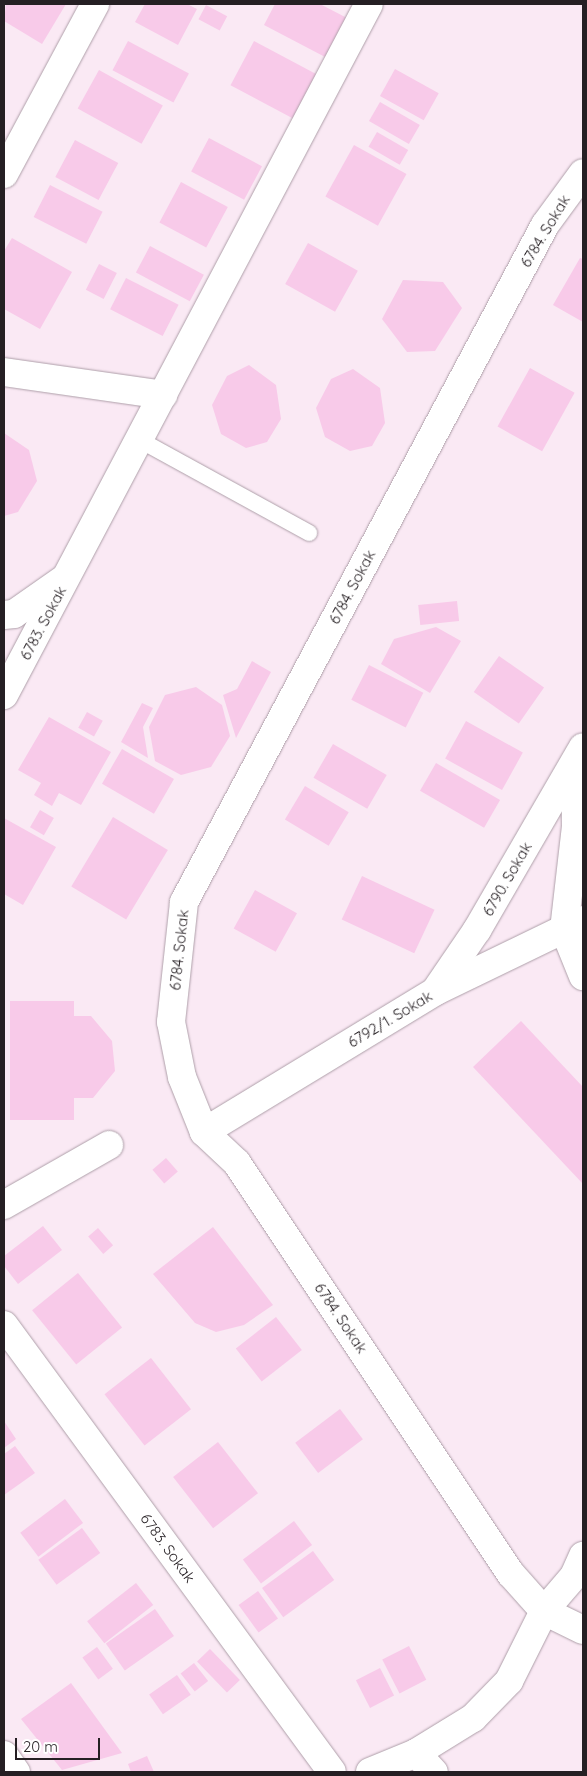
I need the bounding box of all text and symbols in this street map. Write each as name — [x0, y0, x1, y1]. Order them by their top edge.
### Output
street label: 6784. Sokak — [516, 192, 574, 270]
street label: 6784. Sokak — [325, 547, 379, 627]
street label: 6783. Sokak — [16, 583, 70, 663]
street label: 6790. Sokak — [479, 839, 535, 919]
street label: 6784. Sokak — [166, 909, 192, 991]
street label: 6792/1. Sokak — [345, 987, 435, 1051]
street label: 6784. Sokak — [311, 1279, 371, 1357]
street label: 6783. Sokak — [137, 1510, 199, 1586]
scale bar — [18, 1728, 102, 1760]
text: 20 m — [23, 1737, 58, 1756]

